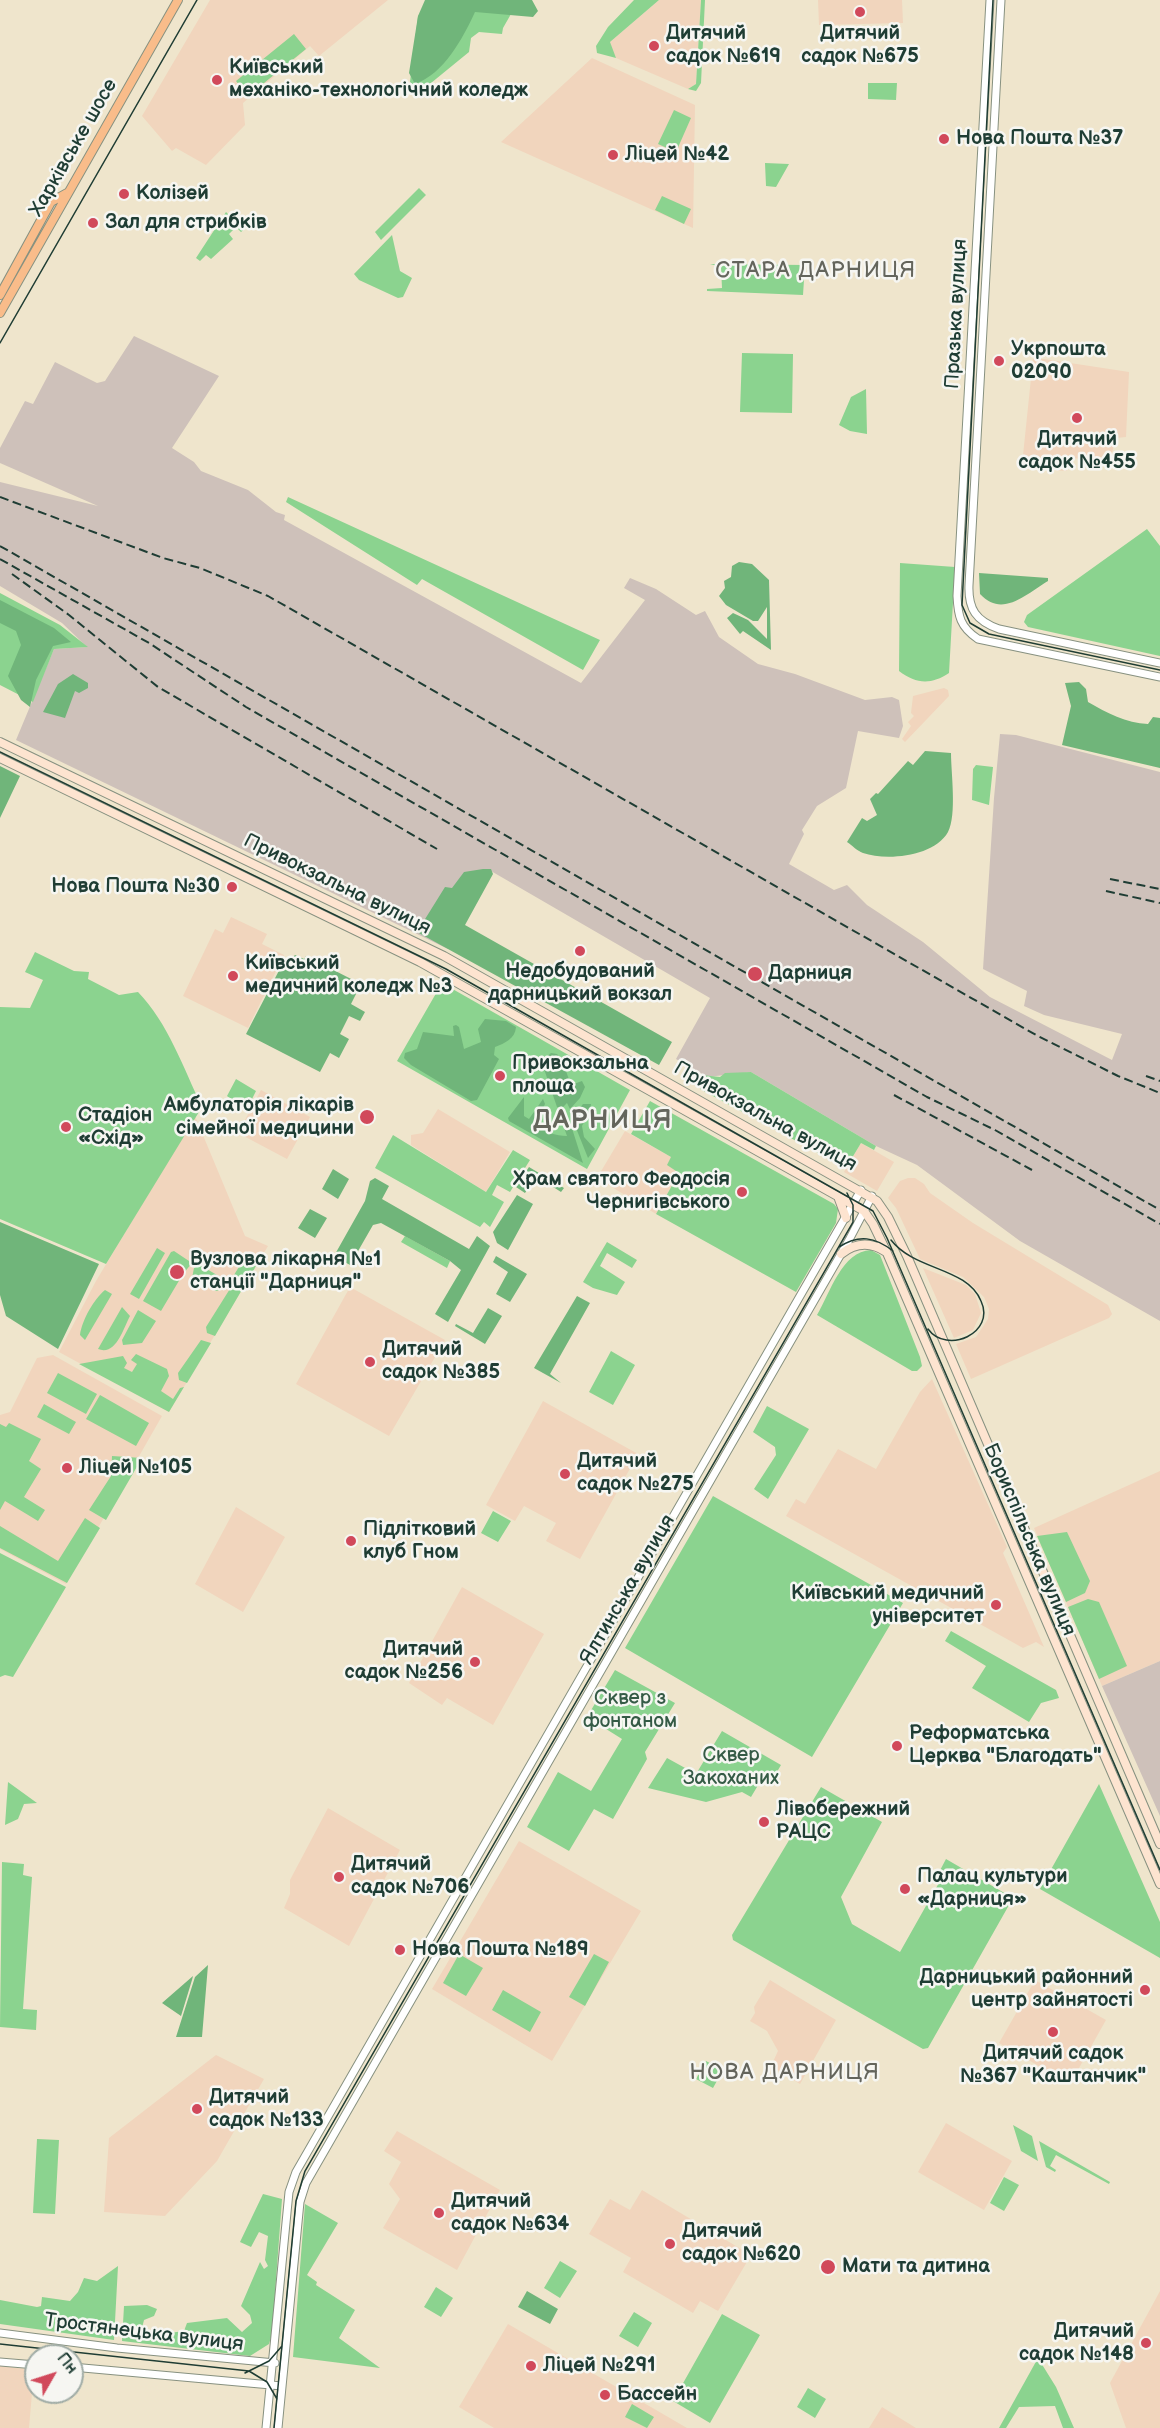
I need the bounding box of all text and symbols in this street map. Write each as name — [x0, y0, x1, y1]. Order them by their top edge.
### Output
marker: Дитячий садок №675 — [853, 5, 867, 19]
place label: Дитячий садок №619 — [666, 22, 781, 69]
place label: Дитячий садок №675 — [801, 22, 919, 69]
marker: Дитячий садок №619 — [647, 39, 661, 53]
place label: Київський механіко-технологічний коледж — [229, 56, 528, 103]
marker: Київський механіко-технологічний коледж — [210, 73, 224, 87]
street label: Харківське шосе — [25, 75, 123, 221]
place label: Нова Пошта №37 — [956, 127, 1123, 151]
marker: Нова Пошта №37 — [937, 132, 951, 146]
place label: Ліцей №42 — [625, 143, 729, 167]
marker: Ліцей №42 — [606, 148, 620, 162]
place label: Колізей — [136, 182, 209, 206]
marker: Колізей — [117, 187, 131, 201]
place label: Зал для стрибків — [105, 211, 267, 235]
marker: Зал для стрибків — [86, 216, 100, 230]
street label: Празька вулиця — [941, 238, 973, 390]
district label: СТАРА ДАРНИЦЯ — [715, 258, 917, 284]
place label: Укрпошта 02090 — [1011, 338, 1106, 385]
marker: Укрпошта 02090 — [992, 354, 1006, 368]
marker: Дитячий садок №455 — [1070, 411, 1084, 425]
place label: Дитячий садок №455 — [1018, 428, 1136, 475]
street label: Привокзальна вулиця — [239, 829, 435, 941]
place label: Нова Пошта №30 — [51, 875, 220, 899]
marker: Нова Пошта №30 — [225, 880, 239, 894]
marker: Недобудований дарницький вокзал — [573, 944, 587, 958]
place label: Київський медичний коледж №3 — [245, 952, 452, 999]
place label: Недобудований дарницький вокзал — [488, 960, 672, 1007]
place label: Дарниця — [768, 962, 852, 986]
marker: Дарниця — [746, 965, 764, 983]
marker: Київський медичний коледж №3 — [226, 969, 240, 983]
place label: Привокзальна площа — [512, 1052, 648, 1099]
street label: Привокзальна вулиця — [669, 1057, 861, 1177]
marker: Привокзальна площа — [493, 1069, 507, 1083]
place label: Амбулаторія лікарів сімейної медицини — [164, 1094, 354, 1141]
place label: Стадіон «Схід» — [78, 1104, 152, 1151]
district label: ДАРНИЦЯ — [533, 1105, 673, 1137]
marker: Амбулаторія лікарів сімейної медицини — [358, 1108, 376, 1126]
marker: Стадіон «Схід» — [59, 1120, 73, 1134]
place label: Храм святого Феодосія Чернигівського — [513, 1168, 730, 1215]
marker: Храм святого Феодосія Чернигівського — [735, 1185, 749, 1199]
place label: Вузлова лікарня №1 станції "Дарниця" — [190, 1248, 381, 1295]
marker: Вузлова лікарня №1 станції "Дарниця" — [168, 1263, 186, 1281]
place label: Дитячий садок №385 — [382, 1338, 500, 1385]
marker: Дитячий садок №385 — [363, 1355, 377, 1369]
street label: Бориспільська вулиця — [978, 1440, 1080, 1640]
place label: Дитячий садок №275 — [577, 1450, 694, 1497]
place label: Ліцей №105 — [79, 1456, 192, 1480]
marker: Ліцей №105 — [60, 1461, 74, 1475]
marker: Дитячий садок №275 — [558, 1467, 572, 1481]
street label: Ялтинська вулиця — [575, 1511, 681, 1669]
place label: Підлітковий клуб Гном — [363, 1518, 476, 1565]
marker: Підлітковий клуб Гном — [344, 1534, 358, 1548]
place label: Київський медичний університет — [791, 1582, 984, 1629]
marker: Київський медичний університет — [989, 1598, 1003, 1612]
place label: Дитячий садок №256 — [345, 1638, 463, 1685]
marker: Дитячий садок №256 — [468, 1655, 482, 1669]
park label: Сквер з фонтаном — [583, 1687, 677, 1734]
place label: Реформатська Церква "Благодать" — [909, 1722, 1102, 1769]
marker: Реформатська Церква "Благодать" — [890, 1739, 904, 1753]
park label: Сквер Закоханих — [683, 1744, 779, 1791]
place label: Лівобережний РАЦС — [776, 1798, 910, 1845]
marker: Лівобережний РАЦС — [757, 1815, 771, 1829]
place label: Дитячий садок №706 — [351, 1853, 469, 1900]
place label: Палац культури «Дарниця» — [917, 1865, 1067, 1912]
marker: Дитячий садок №706 — [332, 1870, 346, 1884]
marker: Палац культури «Дарниця» — [898, 1882, 912, 1896]
place label: Нова Пошта №189 — [412, 1938, 589, 1962]
marker: Нова Пошта №189 — [393, 1943, 407, 1957]
place label: Дарницький районний центр зайнятості — [920, 1966, 1133, 2013]
marker: Дарницький районний центр зайнятості — [1138, 1983, 1152, 1997]
marker: Дитячий садок №367 "Каштанчик" — [1046, 2025, 1060, 2039]
place label: Дитячий садок №367 "Каштанчик" — [960, 2042, 1146, 2089]
district label: НОВА ДАРНИЦЯ — [689, 2060, 881, 2086]
place label: Дитячий садок №133 — [209, 2086, 324, 2133]
marker: Дитячий садок №133 — [190, 2102, 204, 2116]
place label: Дитячий садок №634 — [451, 2190, 569, 2237]
marker: Дитячий садок №634 — [432, 2206, 446, 2220]
place label: Дитячий садок №620 — [682, 2220, 801, 2267]
marker: Дитячий садок №620 — [663, 2237, 677, 2251]
place label: Мати та дитина — [842, 2255, 990, 2279]
marker: Мати та дитина — [819, 2258, 837, 2276]
street label: Тростянецька вулиця — [43, 2309, 245, 2357]
place label: Дитячий садок №148 — [1019, 2320, 1134, 2367]
marker: Дитячий садок №148 — [1139, 2336, 1153, 2350]
north arrow — [24, 2344, 84, 2404]
text: Пн — [53, 2349, 81, 2378]
place label: Ліцей №291 — [543, 2354, 656, 2378]
marker: Ліцей №291 — [524, 2359, 538, 2373]
place label: Бассейн — [617, 2383, 697, 2407]
marker: Бассейн — [598, 2388, 612, 2402]

